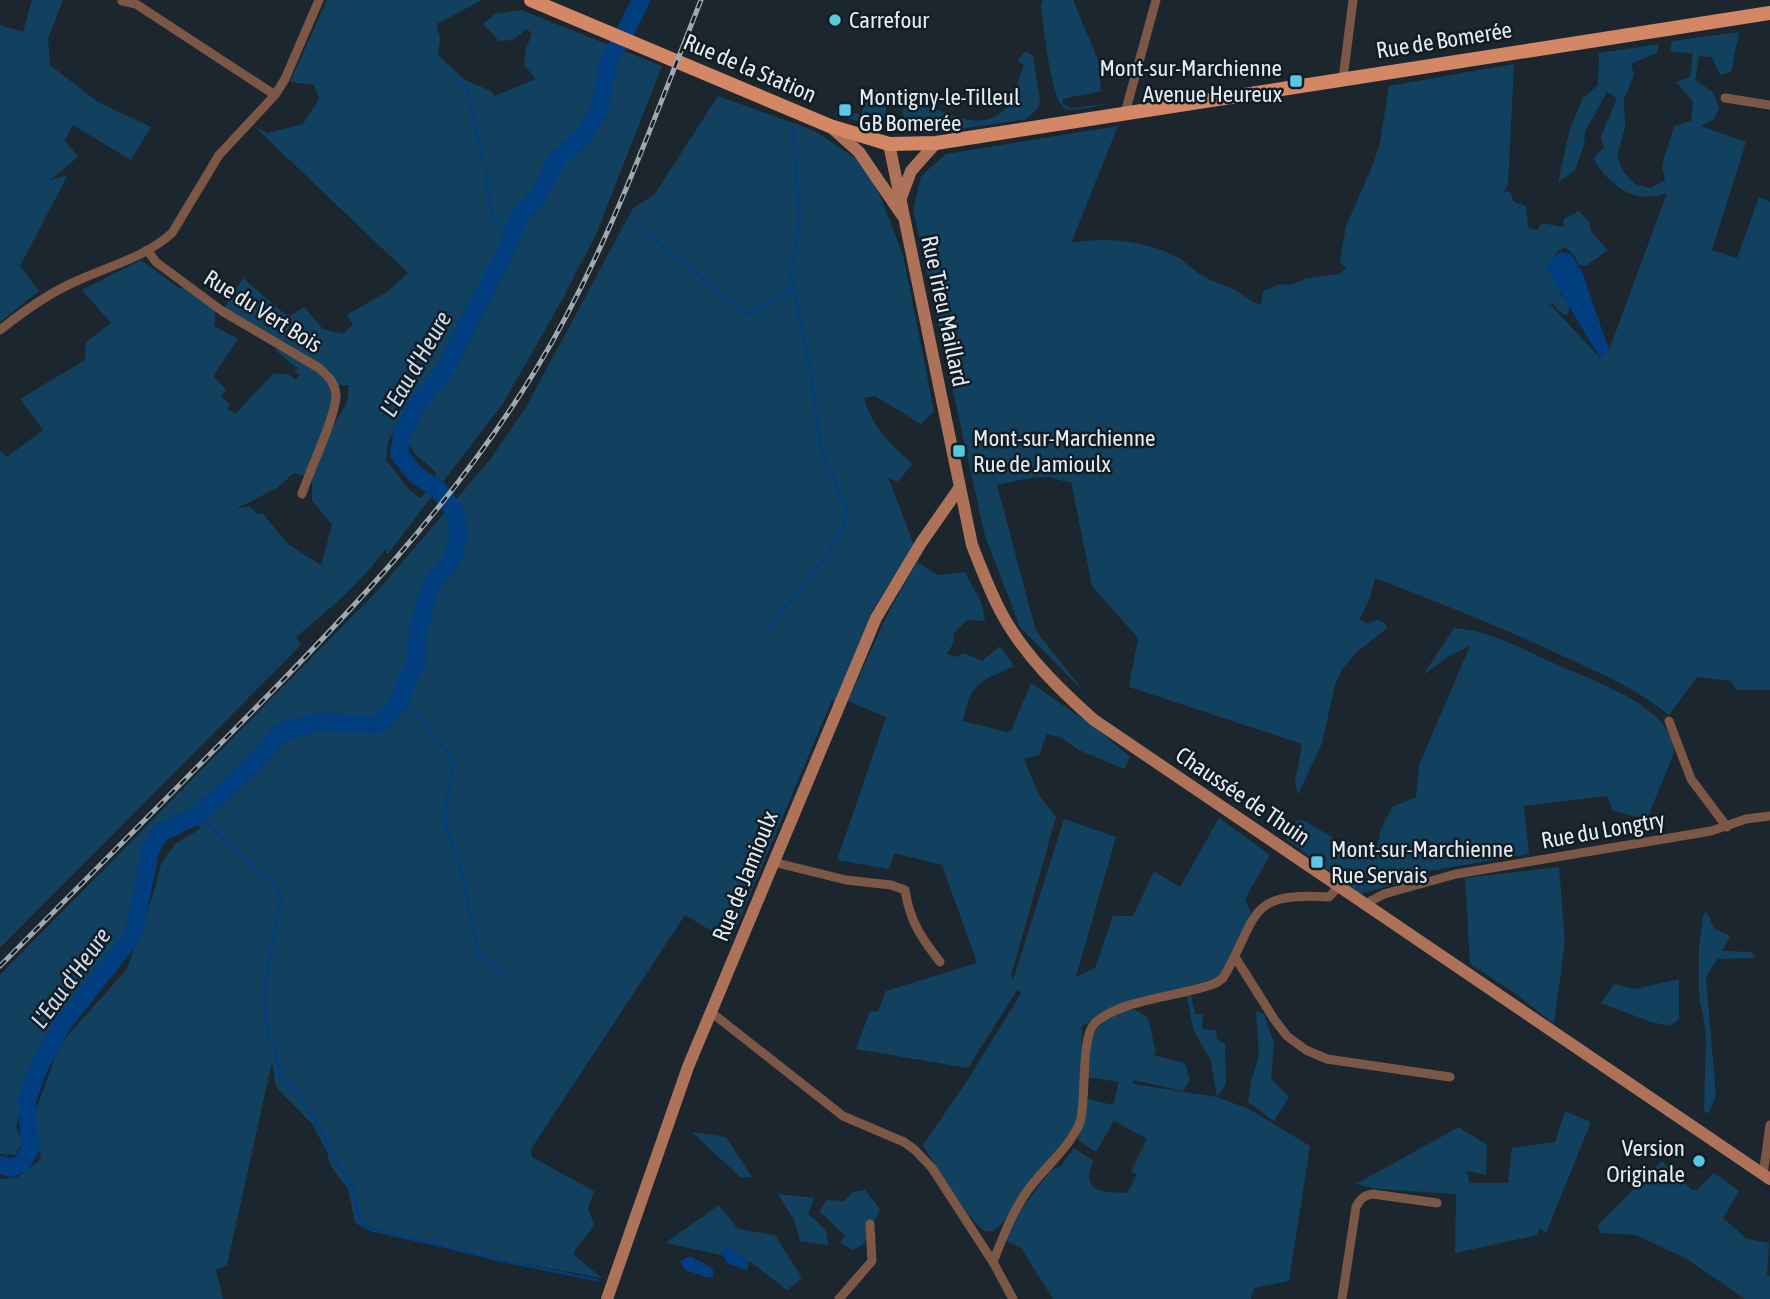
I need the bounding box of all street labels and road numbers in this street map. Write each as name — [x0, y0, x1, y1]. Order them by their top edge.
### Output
street label: Rue de Bomerée — [1374, 16, 1514, 64]
street label: Rue de la Station — [680, 28, 820, 108]
street label: Rue Trieu Maillard — [916, 233, 974, 389]
street label: Rue du Vert Bois — [199, 265, 327, 357]
street label: Chaussée de Thuin — [1171, 742, 1315, 850]
street label: Rue du Longtry — [1539, 806, 1667, 854]
street label: Rue de Jamioulx — [707, 807, 783, 945]

